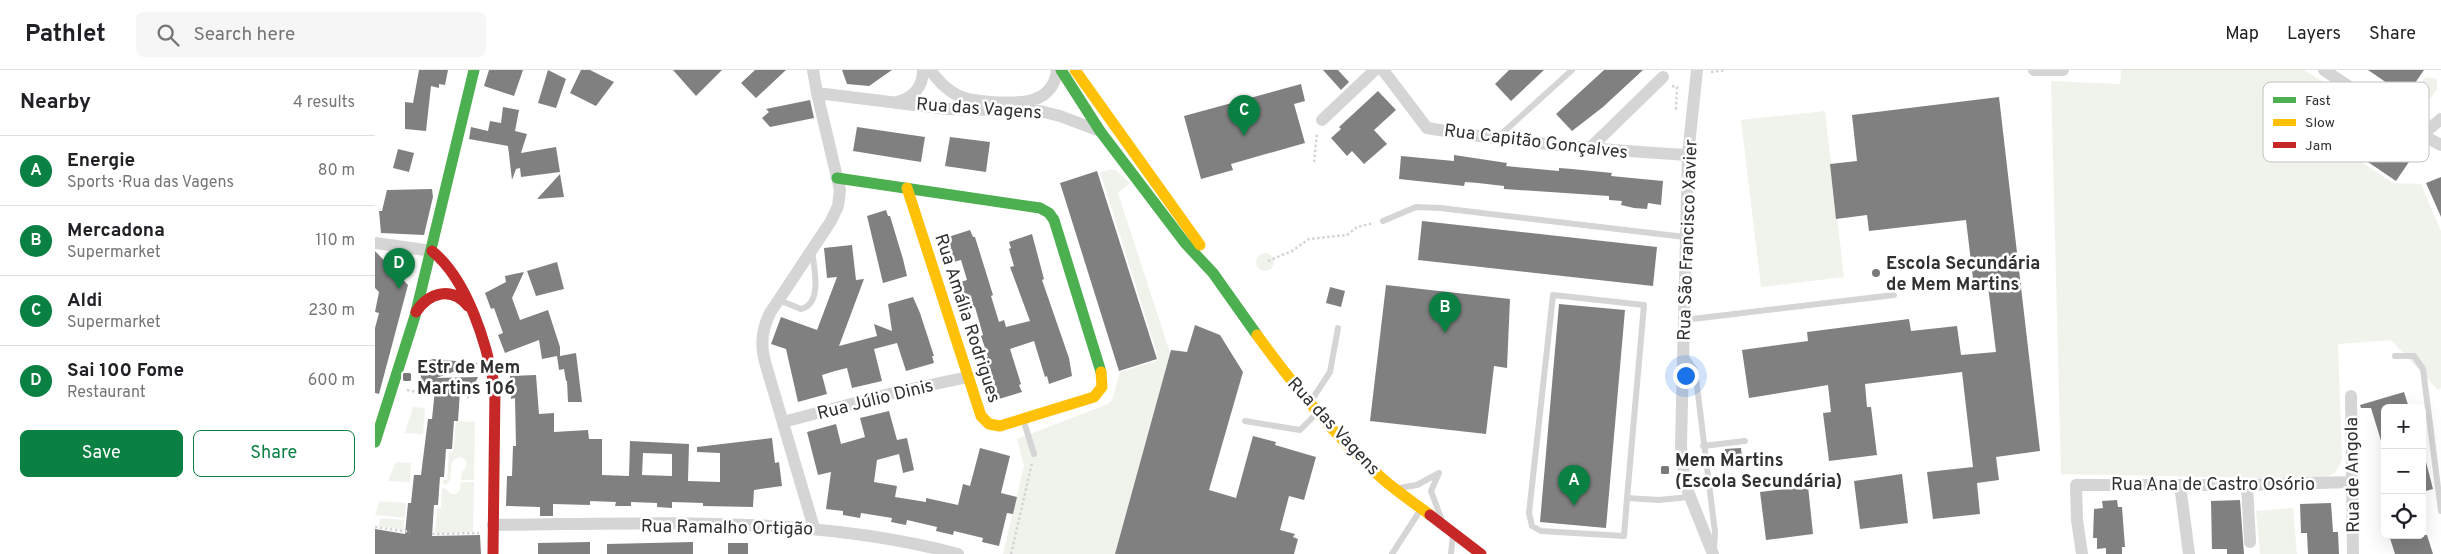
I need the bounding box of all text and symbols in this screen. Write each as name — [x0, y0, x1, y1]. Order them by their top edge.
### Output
search box — [136, 12, 486, 57]
text: Pathlet — [25, 20, 106, 50]
icon: search — [154, 21, 182, 49]
text: Search here — [194, 23, 295, 47]
text: Map — [2225, 23, 2259, 46]
text: Layers — [2287, 23, 2341, 46]
text: Share — [2369, 23, 2416, 46]
legend — [2263, 82, 2429, 162]
text: Nearby — [20, 89, 91, 116]
text: 4 results — [293, 93, 355, 113]
text: Fast — [2305, 93, 2331, 110]
street label: Rua das Vagens — [915, 94, 1042, 125]
pin: C — [1228, 95, 1260, 136]
text: Slow — [2305, 115, 2335, 132]
street label: Rua Capitão Gonçalves — [1443, 120, 1629, 165]
text: Jam — [2305, 138, 2332, 155]
street label: Rua São Francisco Xavier — [1673, 139, 1704, 341]
text: Energie — [67, 149, 135, 173]
text: A — [30, 161, 42, 181]
text: 80 m — [318, 161, 355, 181]
text: Sports · Rua das Vagens — [67, 173, 234, 193]
text: Mercadona — [67, 219, 165, 243]
text: B — [30, 231, 42, 251]
text: 110 m — [315, 231, 355, 251]
street label: Rua Amália Rodrigues — [928, 231, 1005, 406]
text: Supermarket — [67, 243, 161, 263]
pin: D — [383, 248, 415, 289]
place label: Escola Secundária de Mem Martins — [1886, 253, 2040, 297]
marker: Escola Secundária de Mem Martins — [1870, 267, 1882, 279]
text: Aldi — [67, 289, 103, 313]
pin: B — [1429, 292, 1461, 333]
text: C — [31, 301, 41, 321]
text: 230 m — [308, 301, 355, 321]
text: Supermarket — [67, 313, 161, 333]
place label: Estr de Mem Martins 106 — [417, 357, 520, 401]
text: Sai 100 Fome — [67, 359, 184, 383]
your location — [1673, 363, 1699, 389]
text: D — [30, 371, 42, 391]
text: 600 m — [308, 371, 355, 391]
marker: Estr de Mem Martins 106 — [401, 371, 413, 383]
street label: Rua das Vagens — [1282, 373, 1384, 481]
street label: Rua Júlio Dinis — [815, 375, 936, 426]
text: Restaurant — [67, 383, 146, 403]
map controls — [2381, 404, 2426, 539]
button: + — [2381, 404, 2426, 449]
street label: Rua de Angola — [2341, 417, 2366, 533]
button: Save — [20, 430, 183, 477]
button: Share — [193, 430, 355, 477]
button: − — [2381, 449, 2426, 494]
place label: Mem Martins (Escola Secundária) — [1675, 450, 1842, 494]
marker: Mem Martins (Escola Secundária) — [1659, 464, 1671, 476]
pin: A — [1558, 465, 1590, 506]
street label: Rua Ana de Castro Osório — [2111, 474, 2315, 497]
button: locate — [2381, 494, 2426, 539]
street label: Rua Ramalho Ortigão — [641, 515, 813, 542]

